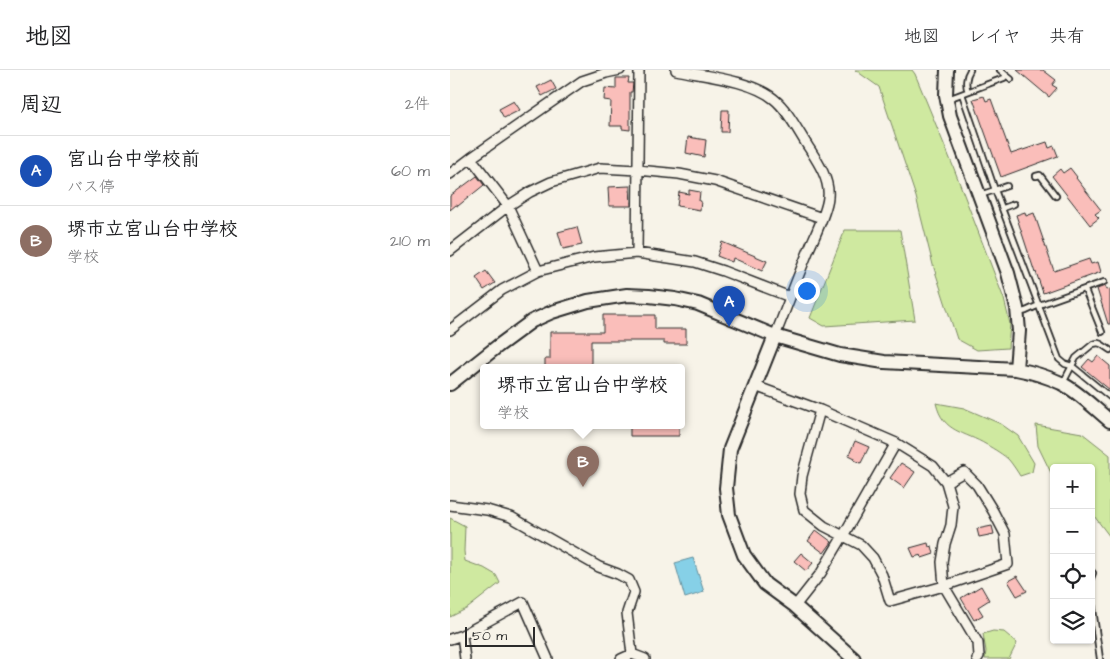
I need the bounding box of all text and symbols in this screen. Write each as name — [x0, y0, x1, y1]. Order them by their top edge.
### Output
text: 地図 — [25, 20, 73, 54]
text: 地図 — [904, 24, 940, 49]
text: レイヤ — [968, 24, 1021, 49]
text: 共有 — [1049, 24, 1085, 49]
text: 周辺 — [20, 90, 62, 119]
text: 2件 — [405, 93, 430, 115]
text: 宮山台中学校前 — [67, 146, 200, 173]
text: A — [31, 160, 41, 182]
text: 60 m — [391, 160, 430, 182]
text: バス停 — [67, 176, 115, 198]
text: 堺市立宮山台中学校 — [67, 216, 238, 243]
text: B — [30, 230, 42, 252]
text: 210 m — [390, 230, 430, 252]
text: 学校 — [67, 246, 99, 268]
your location — [794, 278, 820, 304]
pin: A — [713, 286, 745, 327]
popup — [480, 364, 685, 429]
text: 堺市立宮山台中学校 — [497, 372, 668, 399]
text: 学校 — [497, 402, 529, 424]
pin: B — [567, 446, 599, 487]
map controls — [1050, 464, 1095, 644]
button: + — [1050, 464, 1095, 509]
button: − — [1050, 509, 1095, 554]
button: locate — [1050, 554, 1095, 599]
button: layers — [1050, 599, 1095, 644]
scale bar — [465, 624, 535, 647]
text: 50 m — [472, 626, 507, 646]

